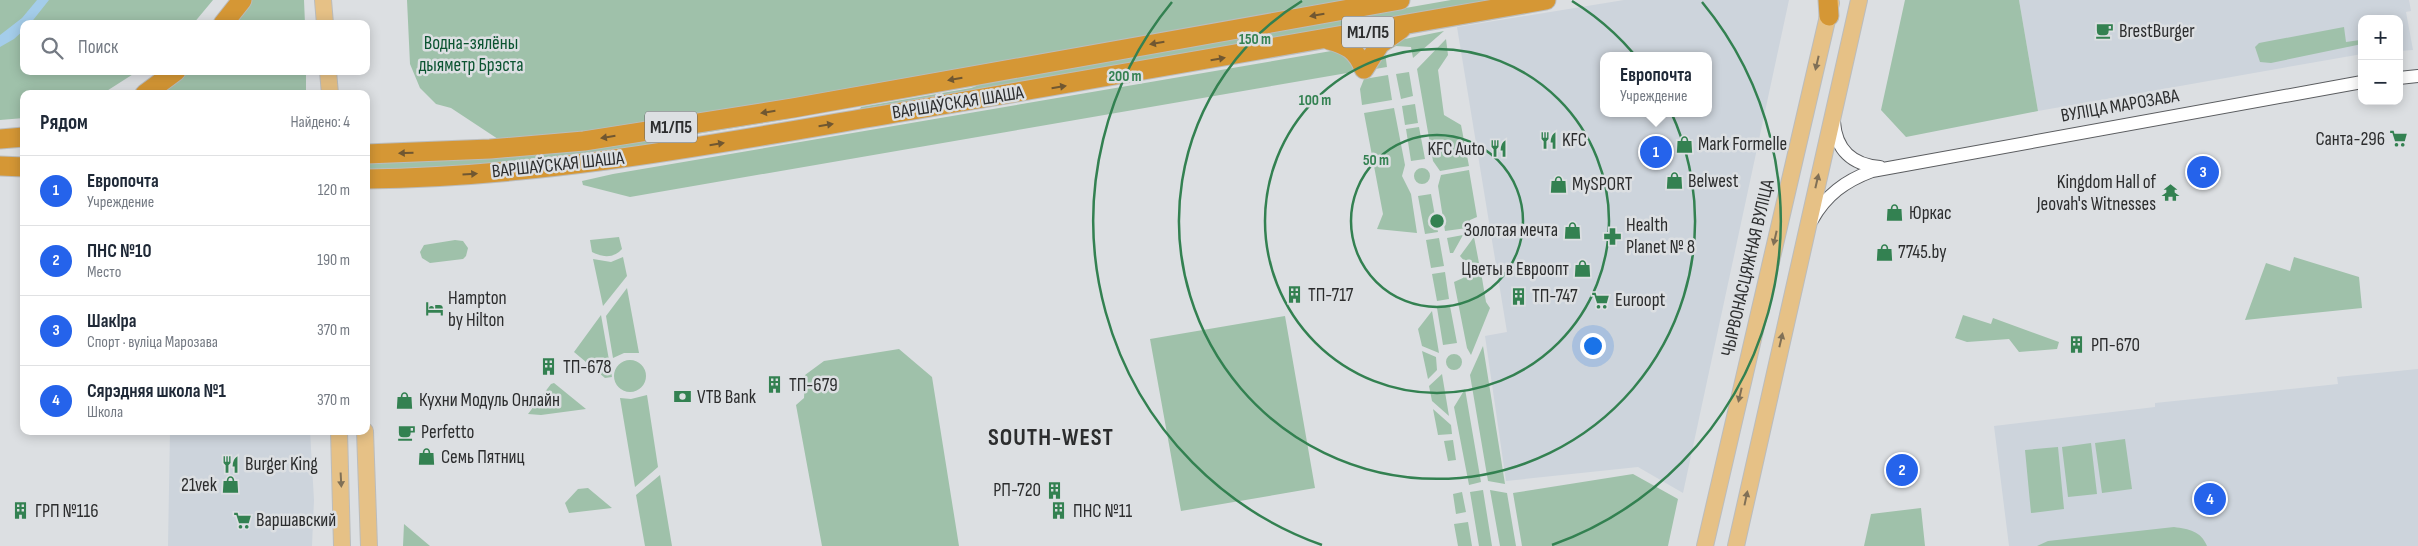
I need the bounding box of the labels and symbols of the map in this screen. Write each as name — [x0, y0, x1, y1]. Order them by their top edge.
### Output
one-way arrow — [1309, 11, 1325, 19]
road number: М1/П5 — [1342, 16, 1394, 48]
place label: BrestBurger — [2119, 20, 2195, 43]
cafe icon: BrestBurger — [2095, 21, 2115, 41]
text: 150 m — [1239, 30, 1271, 49]
park label: Водна-зялёны дыяметр Брэста — [418, 32, 524, 77]
one-way arrow — [1149, 40, 1165, 48]
one-way arrow — [1210, 55, 1226, 63]
one-way arrow — [1813, 56, 1821, 71]
text: 200 m — [1108, 67, 1142, 86]
one-way arrow — [947, 75, 963, 83]
street label: ВАРШАЎСКАЯ ШАША — [891, 81, 1026, 125]
one-way arrow — [1051, 82, 1067, 90]
street label: ВУЛІЦА МАРОЗАВА — [2059, 84, 2182, 128]
text: 100 m — [1299, 91, 1331, 110]
one-way arrow — [760, 108, 776, 116]
road number: М1/П5 — [645, 111, 697, 142]
one-way arrow — [819, 121, 835, 129]
place label: Санта-296 — [2316, 128, 2385, 151]
place label: KFC — [1562, 129, 1587, 152]
supermarket icon: Санта-296 — [2389, 129, 2409, 149]
restaurant icon: KFC — [1538, 130, 1558, 150]
pin: 1 — [1640, 133, 1672, 171]
place label: Mark Formelle — [1698, 133, 1787, 156]
one-way arrow — [599, 134, 615, 142]
shop icon: Mark Formelle — [1674, 134, 1694, 154]
place label: KFC Auto — [1427, 138, 1485, 161]
one-way arrow — [709, 139, 725, 147]
restaurant icon: KFC Auto — [1489, 139, 1509, 159]
street label: ВАРШАЎСКАЯ ШАША — [491, 147, 626, 183]
one-way arrow — [398, 150, 414, 158]
text: 50 m — [1363, 151, 1389, 170]
pin: 3 — [2187, 153, 2219, 191]
one-way arrow — [463, 170, 479, 178]
place label: Belwest — [1688, 170, 1739, 193]
shop icon: Belwest — [1664, 171, 1684, 191]
place label: Kingdom Hall of Jeovah's Witnesses — [2036, 171, 2157, 216]
place label: MySPORT — [1572, 173, 1633, 196]
shop icon: MySPORT — [1548, 174, 1568, 194]
one-way arrow — [1813, 174, 1821, 189]
street label: ЧЫРВОНАСЦЯЖНАЯ ВУЛІЦА — [1716, 176, 1780, 359]
temple icon: Kingdom Hall of Jeovah's Witnesses — [2160, 183, 2180, 203]
place label: Юркас — [1909, 202, 1952, 225]
shop icon: Юркас — [1885, 203, 1905, 223]
centre of rings — [1428, 212, 1446, 230]
place label: Health Planet № 8 — [1626, 214, 1695, 259]
place label: Золотая мечта — [1464, 219, 1558, 242]
shop icon: Золотая мечта — [1562, 220, 1582, 240]
pharmacy icon: Health Planet № 8 — [1602, 226, 1622, 246]
one-way arrow — [1771, 231, 1779, 247]
place label: 7745.by — [1898, 241, 1947, 264]
shop icon: 7745.by — [1874, 242, 1894, 262]
place label: Цветы в Евроопт — [1461, 258, 1570, 281]
shop icon: Цветы в Евроопт — [1573, 259, 1593, 279]
place label: ТП-717 — [1308, 284, 1354, 307]
building icon: ТП-717 — [1284, 285, 1304, 305]
place label: ТП-747 — [1532, 285, 1578, 308]
building icon: ТП-747 — [1508, 286, 1528, 306]
place label: Hampton by Hilton — [448, 287, 507, 332]
place label: Euroopt — [1615, 289, 1666, 312]
supermarket icon: Euroopt — [1591, 290, 1611, 310]
hotel icon: Hampton by Hilton — [424, 299, 444, 319]
one-way arrow — [1777, 332, 1785, 347]
your location — [1580, 333, 1606, 359]
place label: РП-670 — [2091, 334, 2140, 357]
building icon: РП-670 — [2067, 335, 2087, 355]
place label: ТП-678 — [563, 356, 612, 379]
building icon: ТП-678 — [539, 357, 559, 377]
place label: ТП-679 — [789, 374, 838, 397]
building icon: ТП-679 — [765, 375, 785, 395]
place label: VTB Bank — [697, 386, 757, 409]
bank icon: VTB Bank — [673, 387, 693, 407]
one-way arrow — [1736, 387, 1744, 402]
place label: Кухни Модуль Онлайн — [419, 389, 560, 412]
shop icon: Кухни Модуль Онлайн — [395, 390, 415, 410]
place label: Perfetto — [421, 421, 474, 444]
cafe icon: Perfetto — [397, 422, 417, 442]
district label: SOUTH-WEST — [988, 423, 1114, 452]
place label: Семь Пятниц — [441, 446, 525, 469]
shop icon: Семь Пятниц — [417, 447, 437, 467]
pin: 2 — [1886, 451, 1918, 489]
place label: Burger King — [245, 453, 318, 476]
restaurant icon: Burger King — [221, 454, 241, 474]
one-way arrow — [338, 472, 346, 488]
place label: 21vek — [181, 474, 218, 497]
shop icon: 21vek — [221, 475, 241, 495]
place label: РП-720 — [993, 479, 1041, 502]
building icon: РП-720 — [1045, 480, 1065, 500]
pin: 4 — [2194, 480, 2226, 518]
one-way arrow — [1742, 491, 1750, 506]
place label: ГРП №116 — [35, 500, 98, 523]
place label: ПНС №11 — [1073, 500, 1132, 523]
building icon: ГРП №116 — [11, 501, 31, 521]
building icon: ПНС №11 — [1049, 501, 1069, 521]
place label: Варшавский — [256, 509, 336, 532]
supermarket icon: Варшавский — [232, 510, 252, 530]

